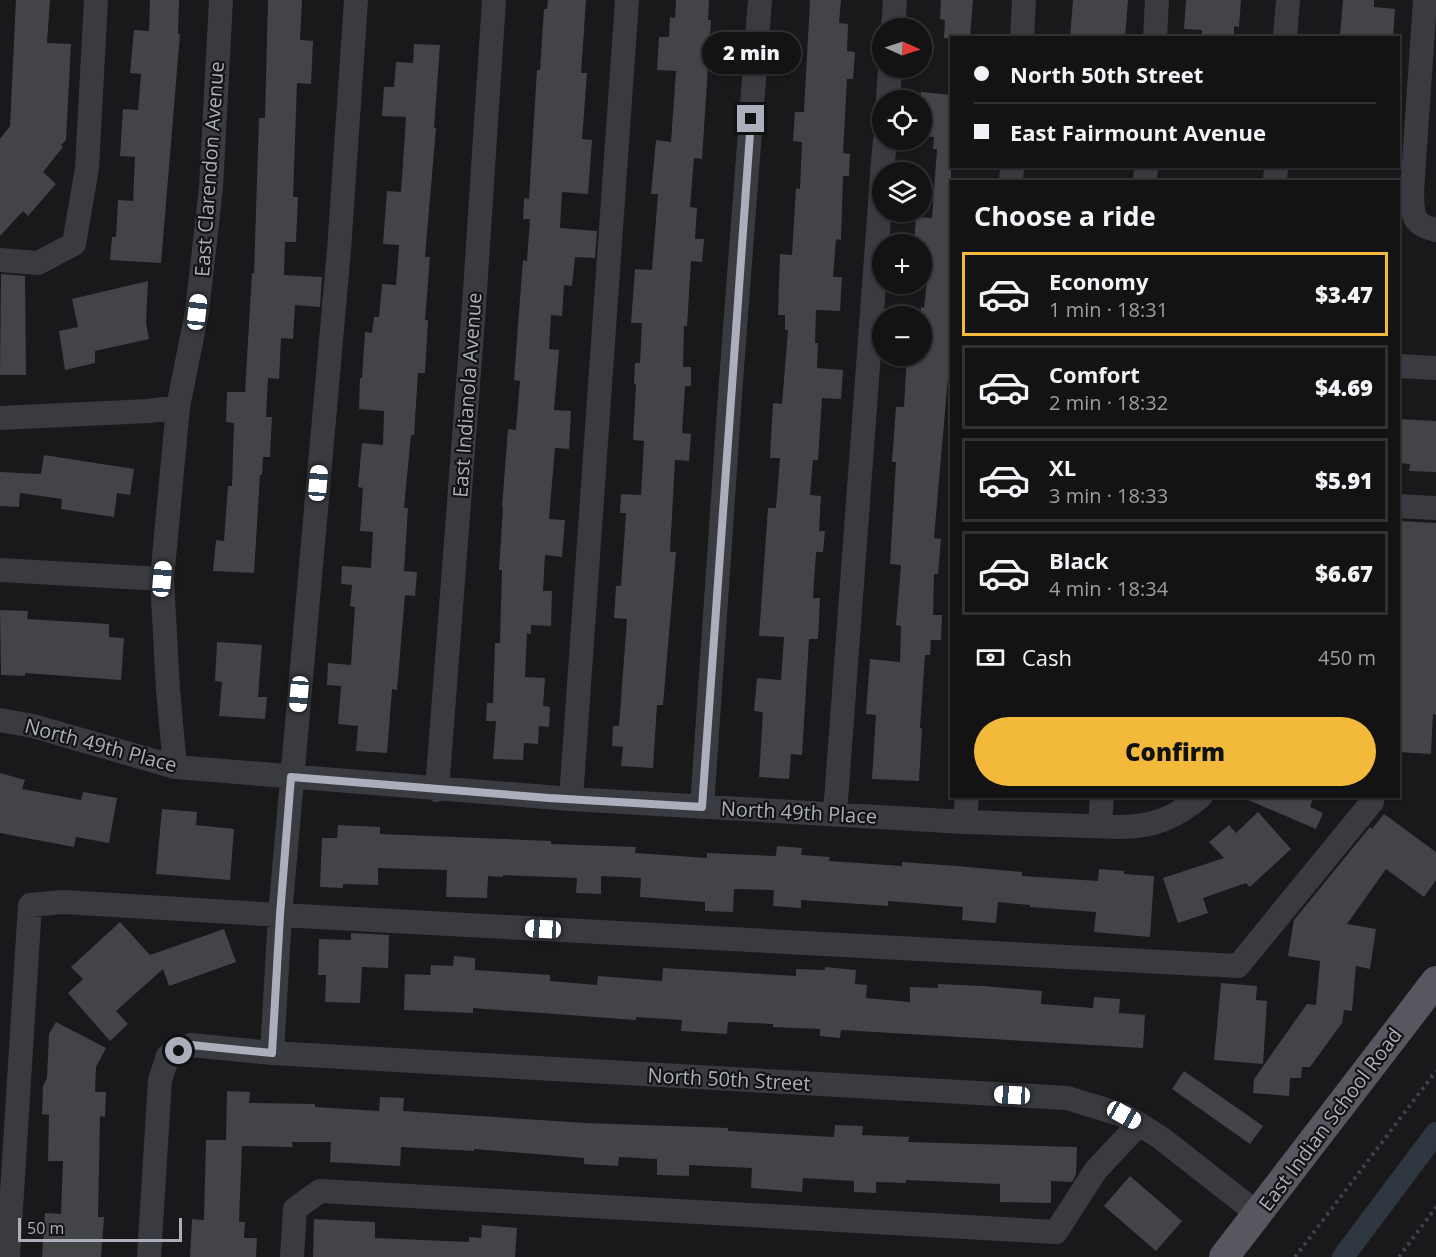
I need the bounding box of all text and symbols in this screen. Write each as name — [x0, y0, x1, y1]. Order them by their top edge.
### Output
north arrow — [872, 18, 932, 78]
map controls — [872, 18, 932, 366]
callout: 2 min — [702, 32, 801, 74]
text: 2 min — [723, 39, 780, 66]
text: North 50th Street — [1010, 59, 1203, 89]
street label: East Clarendon Avenue — [188, 60, 230, 278]
button: locate — [872, 90, 932, 150]
route end — [737, 105, 764, 132]
text: East Fairmount Avenue — [1010, 117, 1266, 147]
button: layers — [872, 162, 932, 222]
text: Choose a ride — [974, 197, 1156, 234]
button: + — [872, 234, 932, 294]
text: Economy — [1049, 266, 1148, 296]
icon: car — [977, 267, 1031, 321]
text: $3.47 — [1315, 279, 1373, 309]
street label: East Indianola Avenue — [446, 291, 488, 499]
car — [186, 293, 208, 331]
text: 1 min · 18:31 — [1049, 296, 1168, 323]
button: − — [872, 306, 932, 366]
text: Comfort — [1049, 359, 1140, 389]
icon: car — [977, 360, 1031, 414]
text: $4.69 — [1315, 372, 1373, 402]
text: 2 min · 18:32 — [1049, 389, 1168, 416]
text: XL — [1049, 452, 1076, 482]
icon: car — [977, 453, 1031, 507]
car — [307, 464, 329, 502]
text: $5.91 — [1315, 465, 1373, 495]
text: 3 min · 18:33 — [1049, 482, 1168, 509]
text: Black — [1049, 545, 1109, 575]
icon: car — [977, 546, 1031, 600]
text: $6.67 — [1315, 558, 1373, 588]
car — [151, 560, 173, 598]
text: 4 min · 18:34 — [1049, 575, 1168, 602]
icon: cash — [974, 641, 1007, 674]
text: Cash — [1022, 642, 1072, 672]
text: 450 m — [1318, 644, 1376, 671]
car — [288, 675, 310, 713]
street label: North 49th Place — [22, 712, 180, 778]
button: Confirm — [974, 717, 1376, 786]
street label: North 49th Place — [720, 794, 878, 830]
car — [525, 919, 561, 939]
street label: East Indian School Road — [1252, 1022, 1408, 1216]
route start — [165, 1037, 192, 1064]
street label: North 50th Street — [647, 1061, 811, 1097]
car — [994, 1085, 1030, 1105]
car — [1104, 1098, 1144, 1132]
scale bar — [18, 1215, 182, 1242]
text: 50 m — [27, 1217, 64, 1239]

